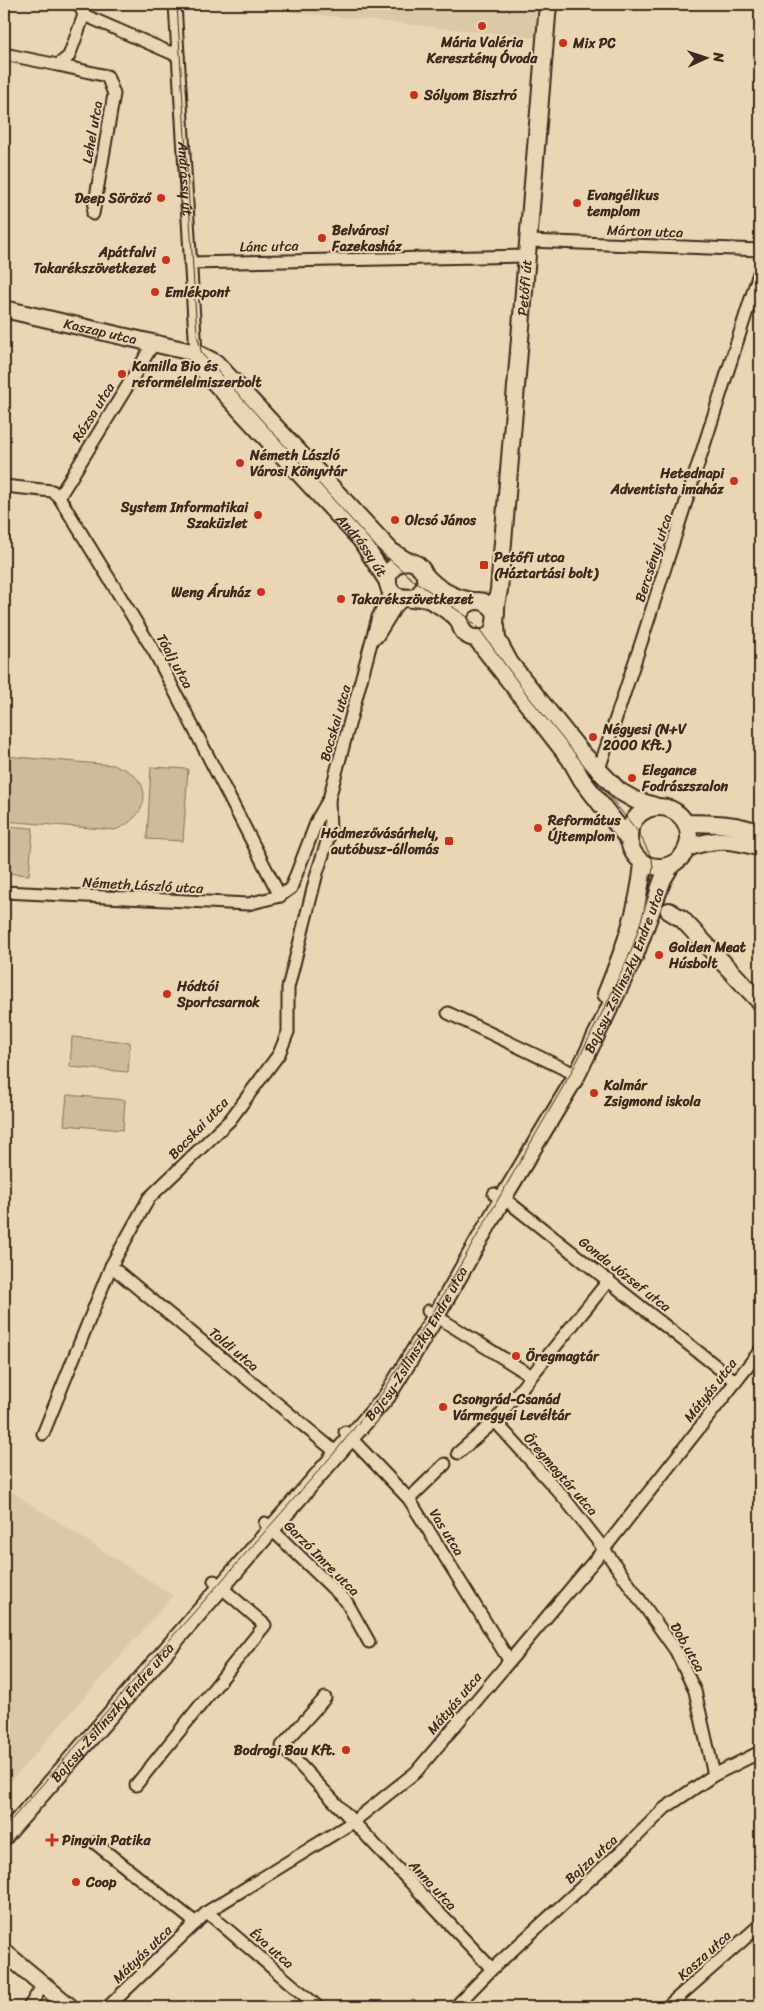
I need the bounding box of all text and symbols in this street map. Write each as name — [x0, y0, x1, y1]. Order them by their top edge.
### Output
marker: Mária Valéria Keresztény Óvoda — [476, 20, 488, 32]
place label: Mária Valéria Keresztény Óvoda — [426, 30, 538, 71]
place label: Mix PC — [572, 31, 616, 56]
north arrow — [682, 32, 732, 82]
marker: Mix PC — [557, 37, 569, 49]
text: N — [706, 51, 731, 63]
place label: Sólyom Bisztró — [423, 83, 518, 108]
marker: Sólyom Bisztró — [408, 89, 420, 101]
street label: Lehel utca — [75, 99, 110, 165]
street label: Andrássy út — [170, 140, 200, 217]
place label: Evangélikus templom — [587, 183, 659, 224]
place label: Deep Söröző — [75, 186, 153, 211]
marker: Deep Söröző — [155, 192, 167, 204]
marker: Evangélikus templom — [571, 197, 583, 209]
place label: Belvárosi Fazekasház — [331, 218, 403, 259]
street label: Márton utca — [606, 218, 684, 245]
marker: Belvárosi Fazekasház — [316, 232, 328, 244]
street label: Lánc utca — [239, 233, 300, 260]
place label: Apátfalvi Takarékszövetkezet — [33, 240, 157, 281]
marker: Apátfalvi Takarékszövetkezet — [160, 254, 172, 266]
street label: Petőfi út — [510, 258, 540, 317]
place label: Emlékpont — [165, 280, 231, 305]
marker: Emlékpont — [149, 286, 161, 298]
street label: Kaszap utca — [61, 311, 139, 352]
place label: Kamilla Bio és reformélelmiszerbolt — [131, 354, 263, 395]
marker: Kamilla Bio és reformélelmiszerbolt — [116, 368, 128, 380]
street label: Rózsa utca — [65, 377, 122, 447]
place label: Németh László Városi Könyvtár — [249, 443, 348, 484]
marker: Németh László Városi Könyvtár — [234, 457, 246, 469]
place label: Hetednapi Adventista imaház — [610, 461, 725, 502]
marker: Hetednapi Adventista imaház — [728, 475, 740, 487]
place label: System Informatikai Szaküzlet — [120, 495, 249, 536]
street label: Andrássy út — [329, 507, 394, 582]
place label: Olcsó János — [404, 508, 477, 533]
marker: System Informatikai Szaküzlet — [252, 509, 264, 521]
street label: Bercsényi utca — [628, 511, 679, 605]
marker: Olcsó János — [389, 514, 401, 526]
place label: Petőfi utca (Háztartási bolt) — [494, 545, 599, 586]
marker: Petőfi utca (Háztartási bolt) — [478, 559, 490, 571]
place label: Weng Áruház — [171, 580, 252, 605]
marker: Weng Áruház — [255, 586, 267, 598]
place label: Takarékszövetkezet — [351, 587, 474, 612]
marker: Takarékszövetkezet — [335, 593, 347, 605]
street label: Tóalj utca — [149, 629, 200, 694]
street label: Bocskai utca — [313, 681, 359, 765]
place label: Négyesi (N+V 2000 Kft.) — [602, 717, 687, 758]
marker: Négyesi (N+V 2000 Kft.) — [587, 731, 599, 743]
place label: Elegance Fodrászszalon — [641, 758, 728, 799]
marker: Elegance Fodrászszalon — [626, 772, 638, 784]
place label: Református Újtemplom — [547, 808, 621, 849]
place label: Hódmezővásárhely, autóbusz-állomás — [320, 821, 440, 862]
marker: Református Újtemplom — [532, 822, 544, 834]
marker: Hódmezővásárhely, autóbusz-állomás — [443, 835, 455, 847]
street label: Németh László utca — [82, 870, 205, 901]
street label: Bajcsy-Zsilinszky Endre utca — [577, 884, 672, 1058]
place label: Golden Meat Húsbolt — [668, 935, 747, 976]
marker: Golden Meat Húsbolt — [653, 949, 665, 961]
place label: Hódtói Sportcsarnok — [176, 974, 260, 1015]
marker: Hódtói Sportcsarnok — [161, 988, 173, 1000]
place label: Kalmár Zsigmond iskola — [603, 1073, 702, 1114]
marker: Kalmár Zsigmond iskola — [588, 1087, 600, 1099]
street label: Bocskai utca — [162, 1091, 235, 1165]
street label: Gonda József utca — [573, 1230, 677, 1319]
street label: Bajcsy-Zsilinszky Endre utca — [359, 1262, 475, 1427]
street label: Toldi utca — [203, 1321, 265, 1378]
place label: Öregmagtár — [525, 1344, 600, 1369]
marker: Öregmagtár — [510, 1350, 522, 1362]
street label: Mátyás utca — [677, 1352, 744, 1428]
place label: Csongrád-Csanád Vármegyei Levéltár — [452, 1387, 572, 1428]
marker: Csongrád-Csanád Vármegyei Levéltár — [437, 1401, 449, 1413]
street label: Öregmagtár utca — [517, 1427, 604, 1522]
street label: Vas utca — [422, 1504, 471, 1561]
street label: Garzó Imre utca — [278, 1514, 366, 1602]
street label: Dob utca — [663, 1617, 712, 1677]
street label: Bajcsy-Zsilinszky Endre utca — [44, 1637, 181, 1789]
street label: Mátyás utca — [420, 1665, 489, 1740]
place label: Bodrogi Bau Kft. — [234, 1738, 336, 1763]
marker: Bodrogi Bau Kft. — [340, 1744, 352, 1756]
place label: Pingvin Patika — [62, 1828, 151, 1853]
street label: Bajza utca — [559, 1828, 624, 1890]
marker: Pingvin Patika — [46, 1834, 58, 1846]
street label: Anna utca — [402, 1853, 463, 1917]
place label: Coop — [85, 1870, 117, 1895]
marker: Coop — [70, 1876, 82, 1888]
street label: Mátyás utca — [106, 1918, 179, 1990]
street label: Éva utca — [244, 1922, 300, 1975]
street label: Kasza utca — [671, 1924, 737, 1987]

